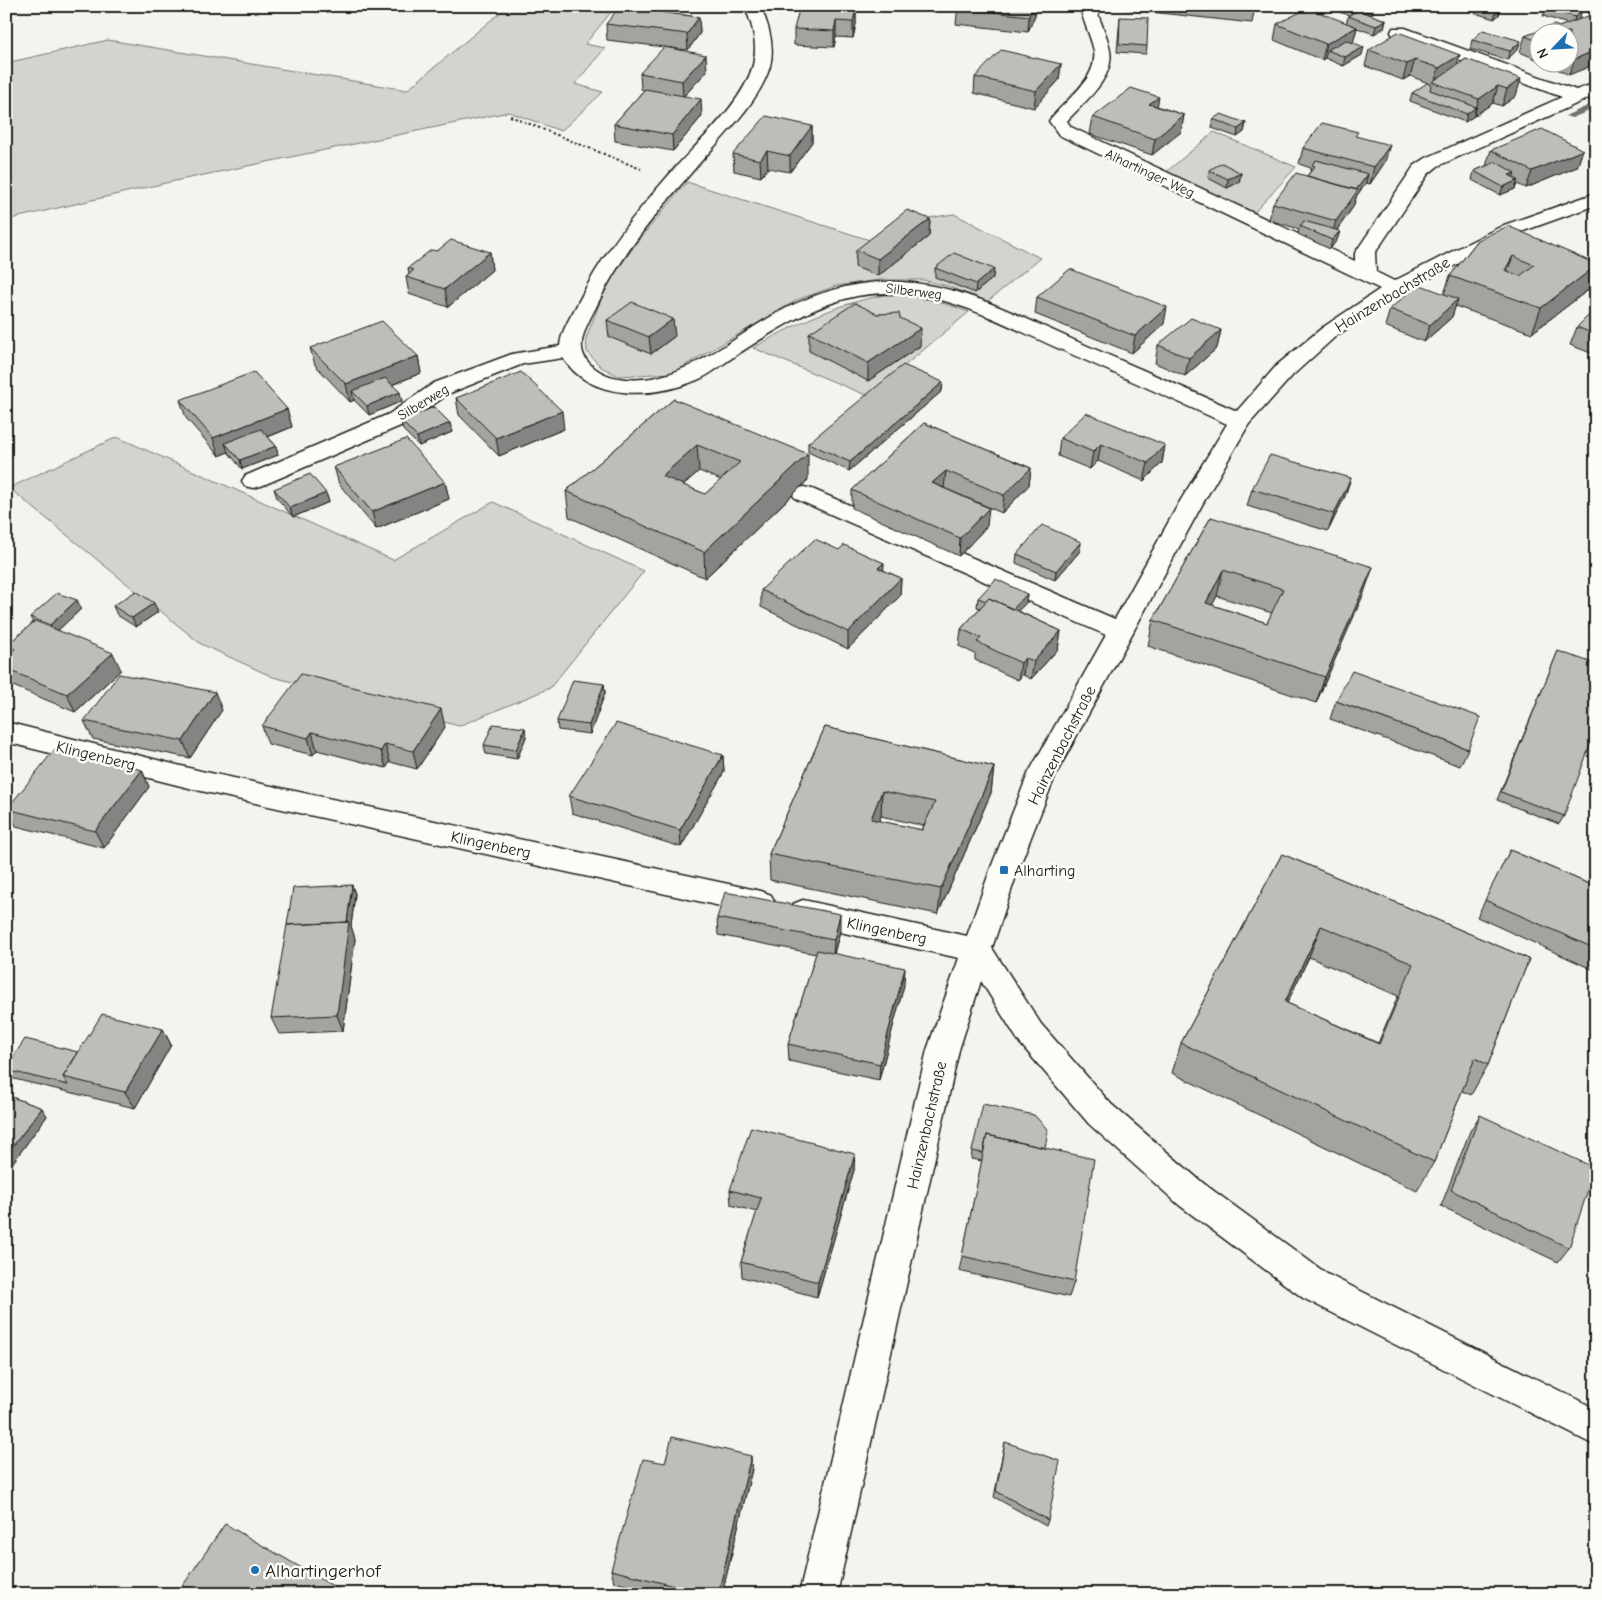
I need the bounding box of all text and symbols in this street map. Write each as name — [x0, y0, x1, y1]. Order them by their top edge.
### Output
north arrow — [1530, 22, 1580, 72]
text: N — [1533, 46, 1552, 61]
street label: Alhartinger Weg — [1102, 145, 1197, 202]
street label: Hainzenbachstraße — [1332, 253, 1453, 336]
street label: Silberweg — [885, 280, 943, 303]
street label: Silberweg — [395, 381, 452, 424]
street label: Hainzenbachstraße — [1024, 683, 1100, 808]
street label: Klingenberg — [54, 737, 137, 775]
street label: Klingenberg — [449, 828, 532, 862]
place label: Alharting — [1014, 862, 1076, 880]
marker: Alharting — [998, 864, 1010, 876]
street label: Klingenberg — [845, 914, 928, 948]
street label: Hainzenbachstraße — [903, 1059, 950, 1191]
place label: Alhartingerhof — [265, 1560, 382, 1582]
marker: Alhartingerhof — [249, 1564, 261, 1576]

